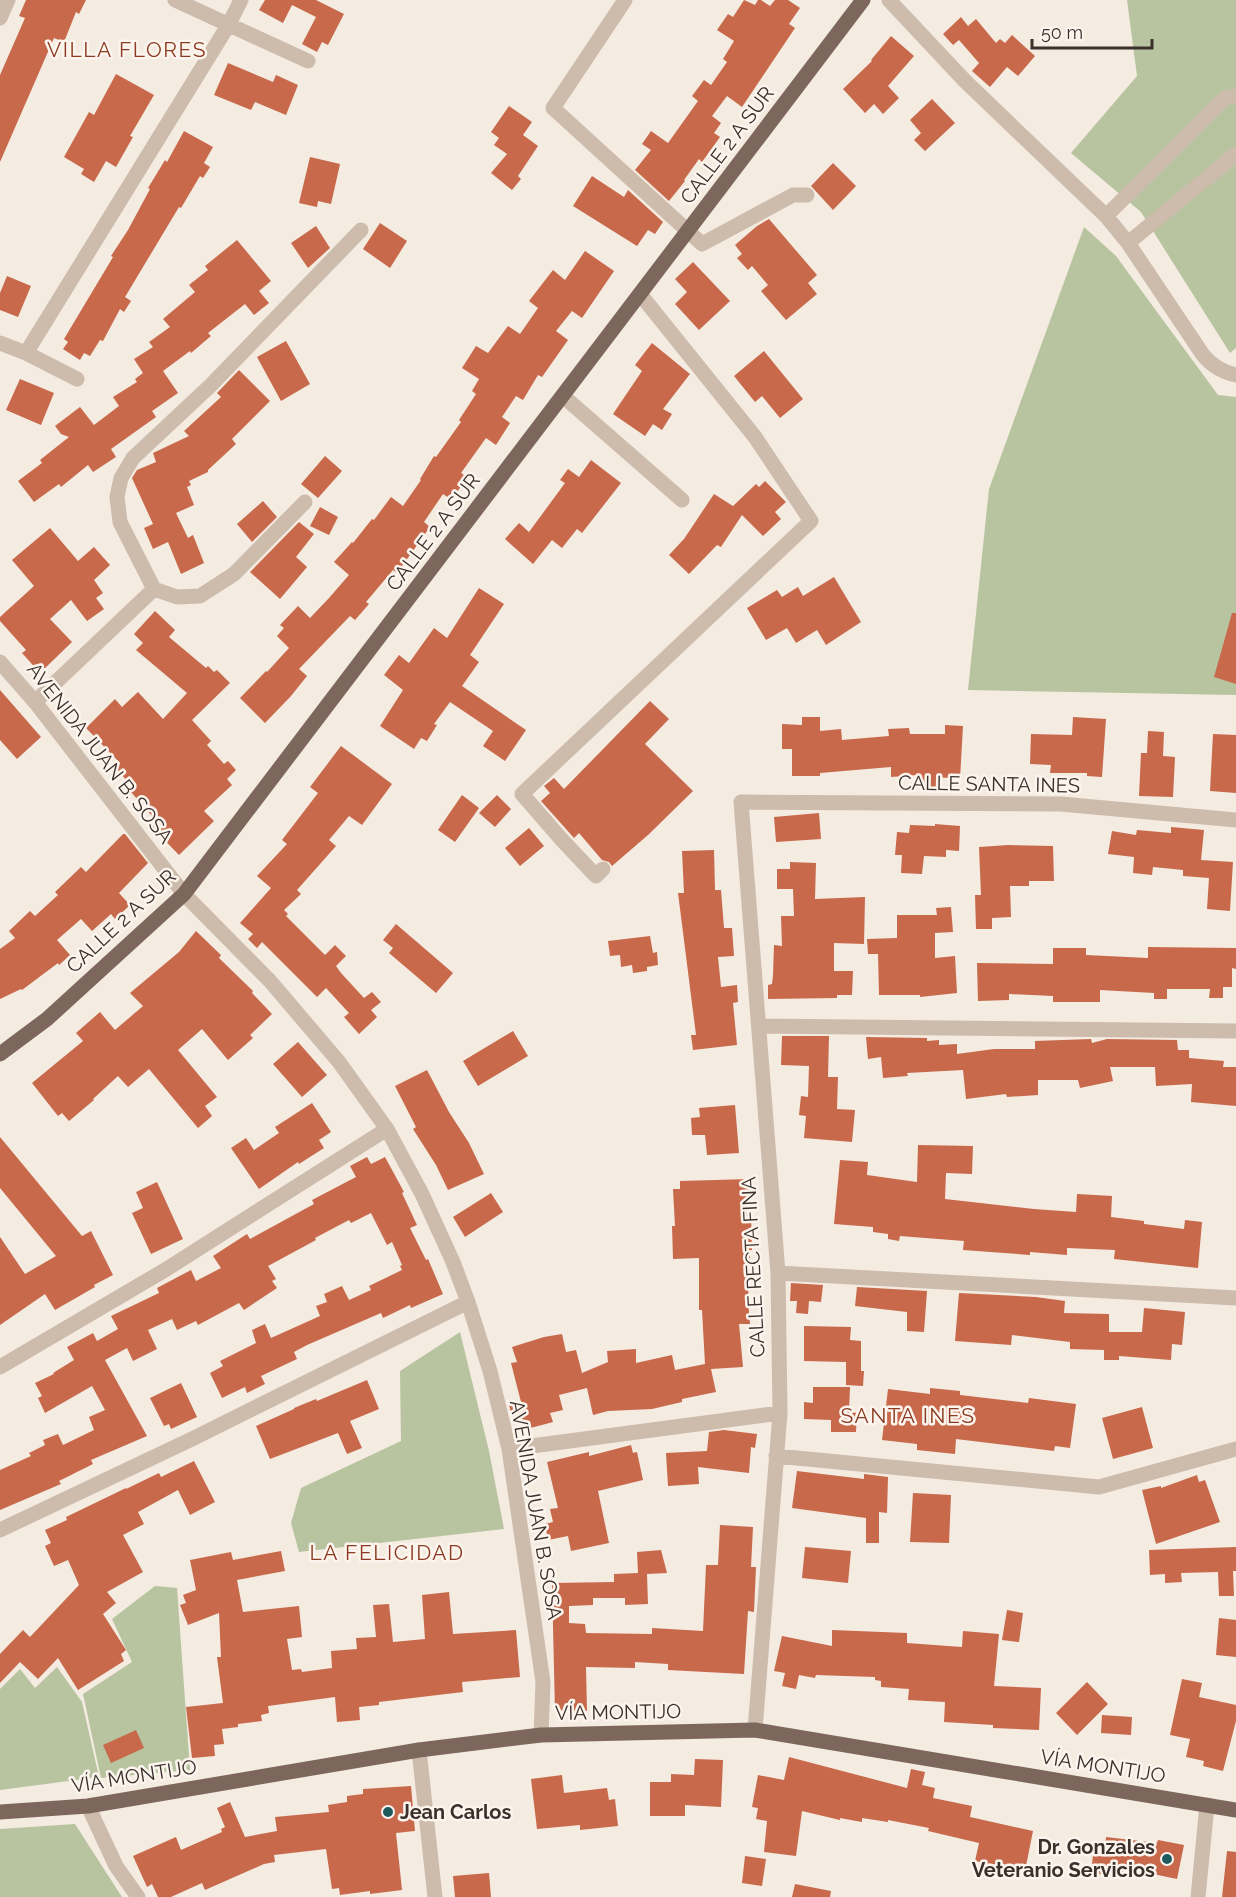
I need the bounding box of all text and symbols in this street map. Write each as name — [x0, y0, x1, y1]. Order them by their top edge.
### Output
scale bar — [1032, 12, 1152, 50]
text: 50 m — [1041, 22, 1083, 43]
district label: VILLA FLORES — [47, 37, 207, 62]
street label: CALLE 2 A SUR — [675, 82, 779, 208]
street label: CALLE 2 A SUR — [381, 469, 485, 595]
street label: AVENIDA JUAN B. SOSA — [22, 658, 178, 849]
street label: CALLE SANTA INES — [898, 770, 1080, 798]
street label: CALLE 2 A SUR — [61, 864, 181, 978]
street label: CALLE RECTA FINA — [736, 1176, 770, 1358]
street label: AVENIDA JUAN B. SOSA — [505, 1398, 567, 1622]
district label: SANTA INES — [840, 1403, 976, 1428]
district label: LA FELICIDAD — [309, 1540, 465, 1565]
street label: VÍA MONTIJO — [555, 1699, 681, 1725]
street label: VÍA MONTIJO — [1039, 1744, 1167, 1788]
street label: VÍA MONTIJO — [70, 1754, 198, 1798]
place label: Jean Carlos — [400, 1800, 511, 1824]
marker: Jean Carlos — [381, 1805, 395, 1819]
place label: Dr. Gonzales Veteranio Servicios — [972, 1835, 1155, 1882]
marker: Dr. Gonzales Veteranio Servicios — [1160, 1852, 1174, 1866]

